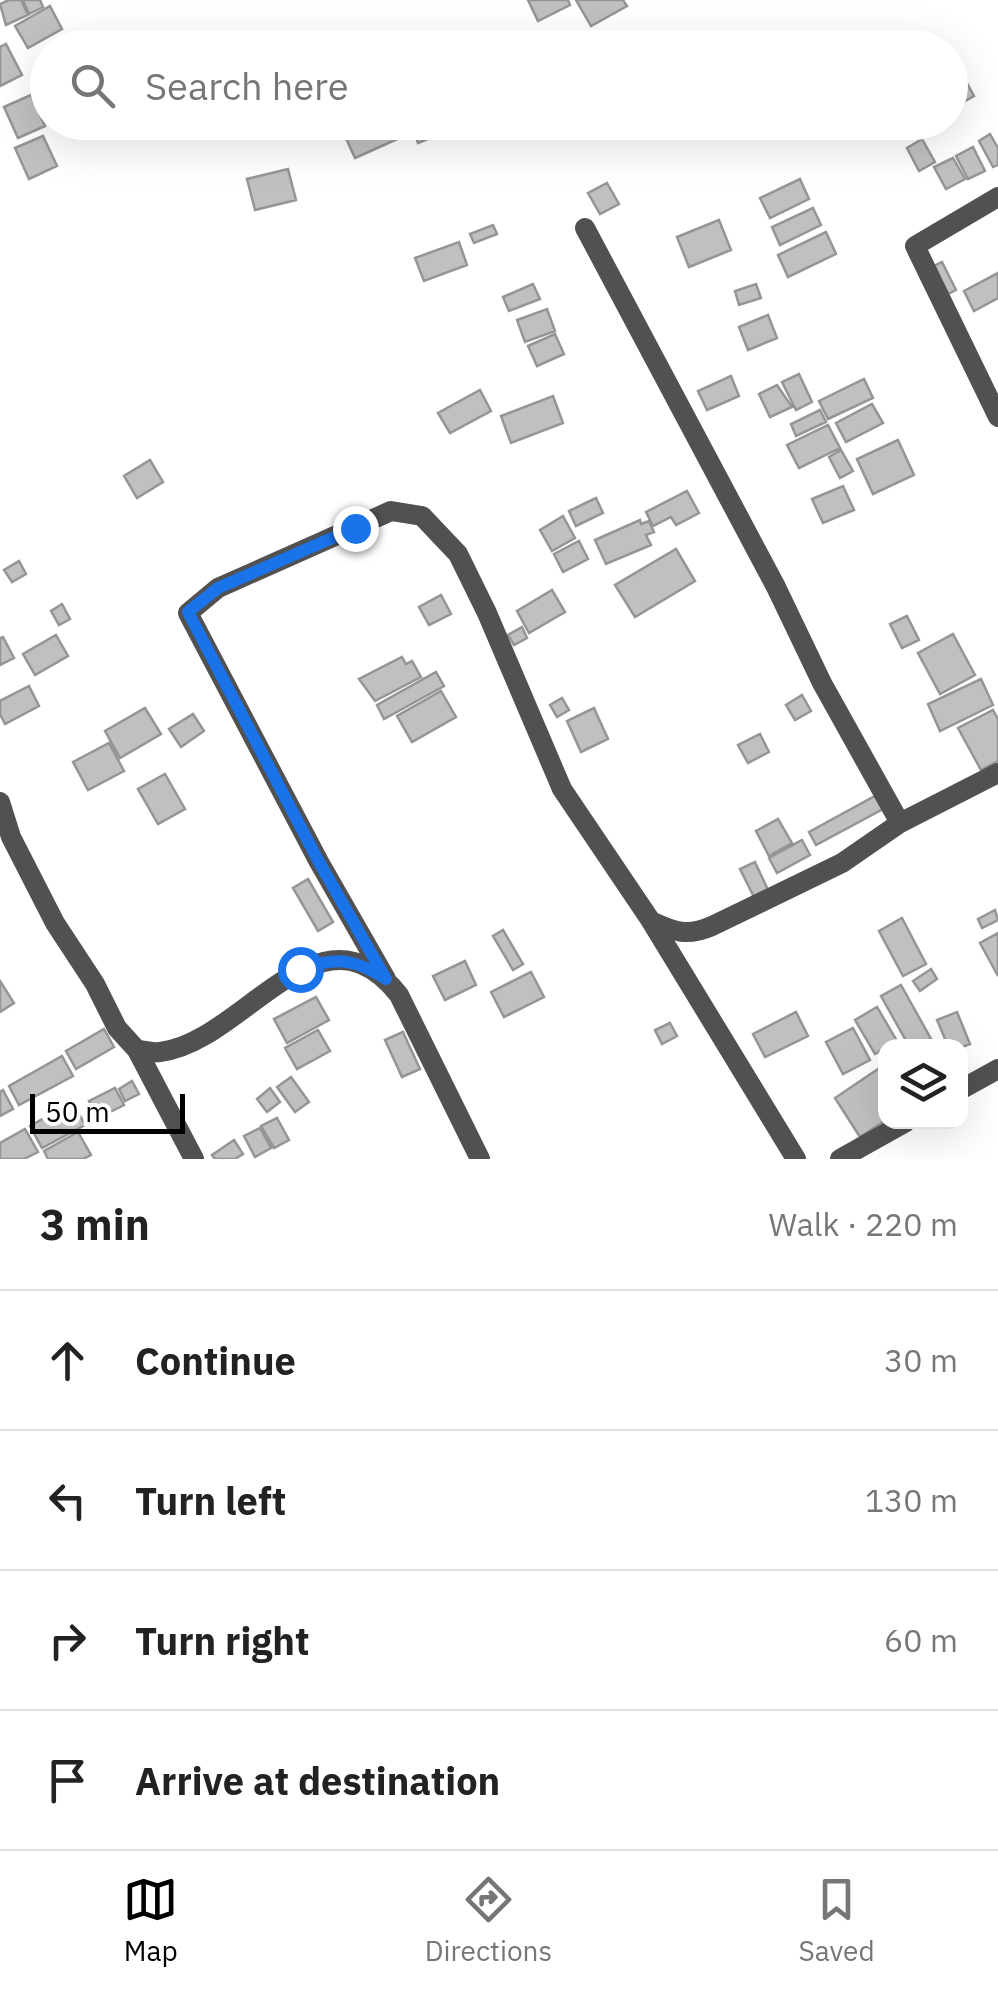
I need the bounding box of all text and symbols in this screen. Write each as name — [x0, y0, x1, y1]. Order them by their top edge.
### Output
search box — [30, 30, 968, 140]
icon: search — [65, 58, 120, 113]
text: Search here — [145, 61, 349, 110]
route end — [333, 506, 379, 552]
route start — [278, 947, 324, 993]
map controls — [878, 1039, 968, 1129]
button: layers — [878, 1039, 968, 1129]
scale bar — [30, 1089, 185, 1134]
text: 50 m — [45, 1093, 110, 1130]
text: 3 min — [40, 1197, 150, 1252]
text: Walk · 220 m — [769, 1203, 958, 1245]
icon: ahead — [40, 1333, 95, 1388]
text: Continue — [135, 1336, 296, 1385]
text: 30 m — [884, 1339, 958, 1381]
icon: left — [40, 1473, 95, 1528]
text: Turn left — [135, 1476, 286, 1525]
text: 130 m — [865, 1479, 958, 1521]
icon: right — [40, 1613, 95, 1668]
text: Turn right — [135, 1616, 310, 1665]
text: 60 m — [884, 1619, 958, 1661]
icon: arrive — [40, 1753, 95, 1808]
text: Arrive at destination — [135, 1756, 500, 1805]
tab: Map — [123, 1872, 178, 1969]
tab: Directions — [425, 1872, 552, 1969]
tab: Saved — [799, 1872, 875, 1969]

